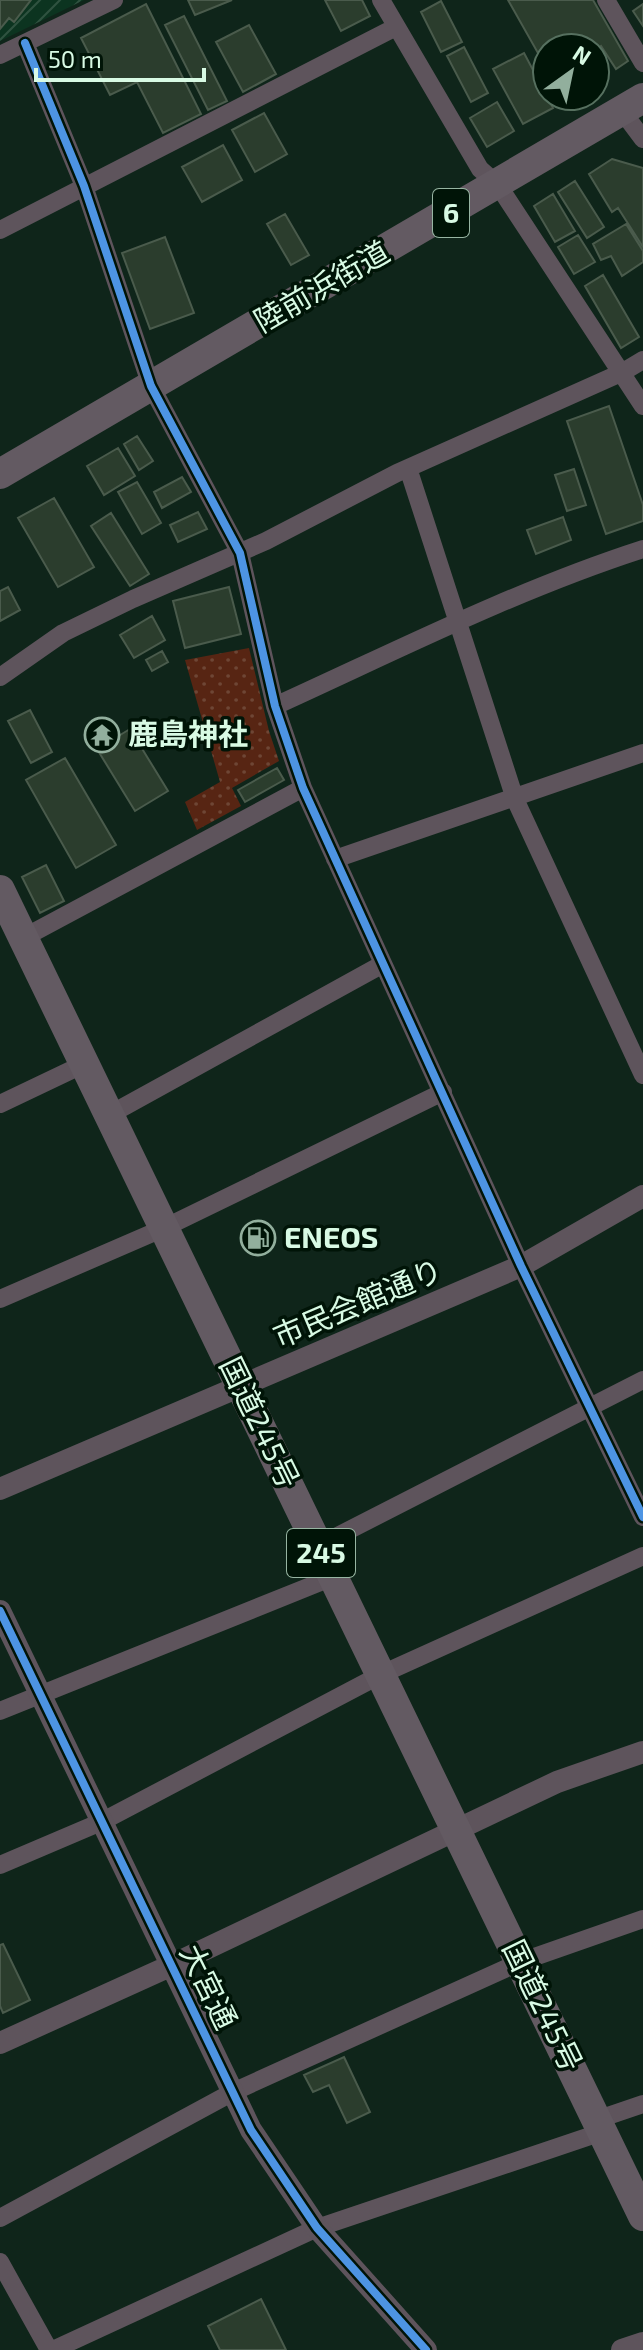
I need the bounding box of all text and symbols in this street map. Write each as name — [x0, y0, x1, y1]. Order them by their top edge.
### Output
scale bar — [36, 32, 204, 82]
north arrow — [531, 32, 611, 112]
text: N — [569, 39, 596, 70]
text: 50 m — [48, 44, 102, 73]
road number: 6 — [433, 189, 469, 237]
street label: 陸前浜街道 — [247, 232, 395, 338]
place label: 鹿島神社 — [128, 715, 248, 751]
temple icon: 鹿島神社 — [83, 716, 121, 754]
place label: ENEOS — [284, 1218, 378, 1254]
fuel station icon: ENEOS — [239, 1219, 277, 1257]
street label: 市民会館通り — [267, 1250, 447, 1354]
street label: 国道245号 — [214, 1351, 308, 1494]
road number: 245 — [287, 1529, 355, 1577]
street label: 国道245号 — [497, 1934, 591, 2077]
street label: 大宮通 — [174, 1938, 246, 2034]

